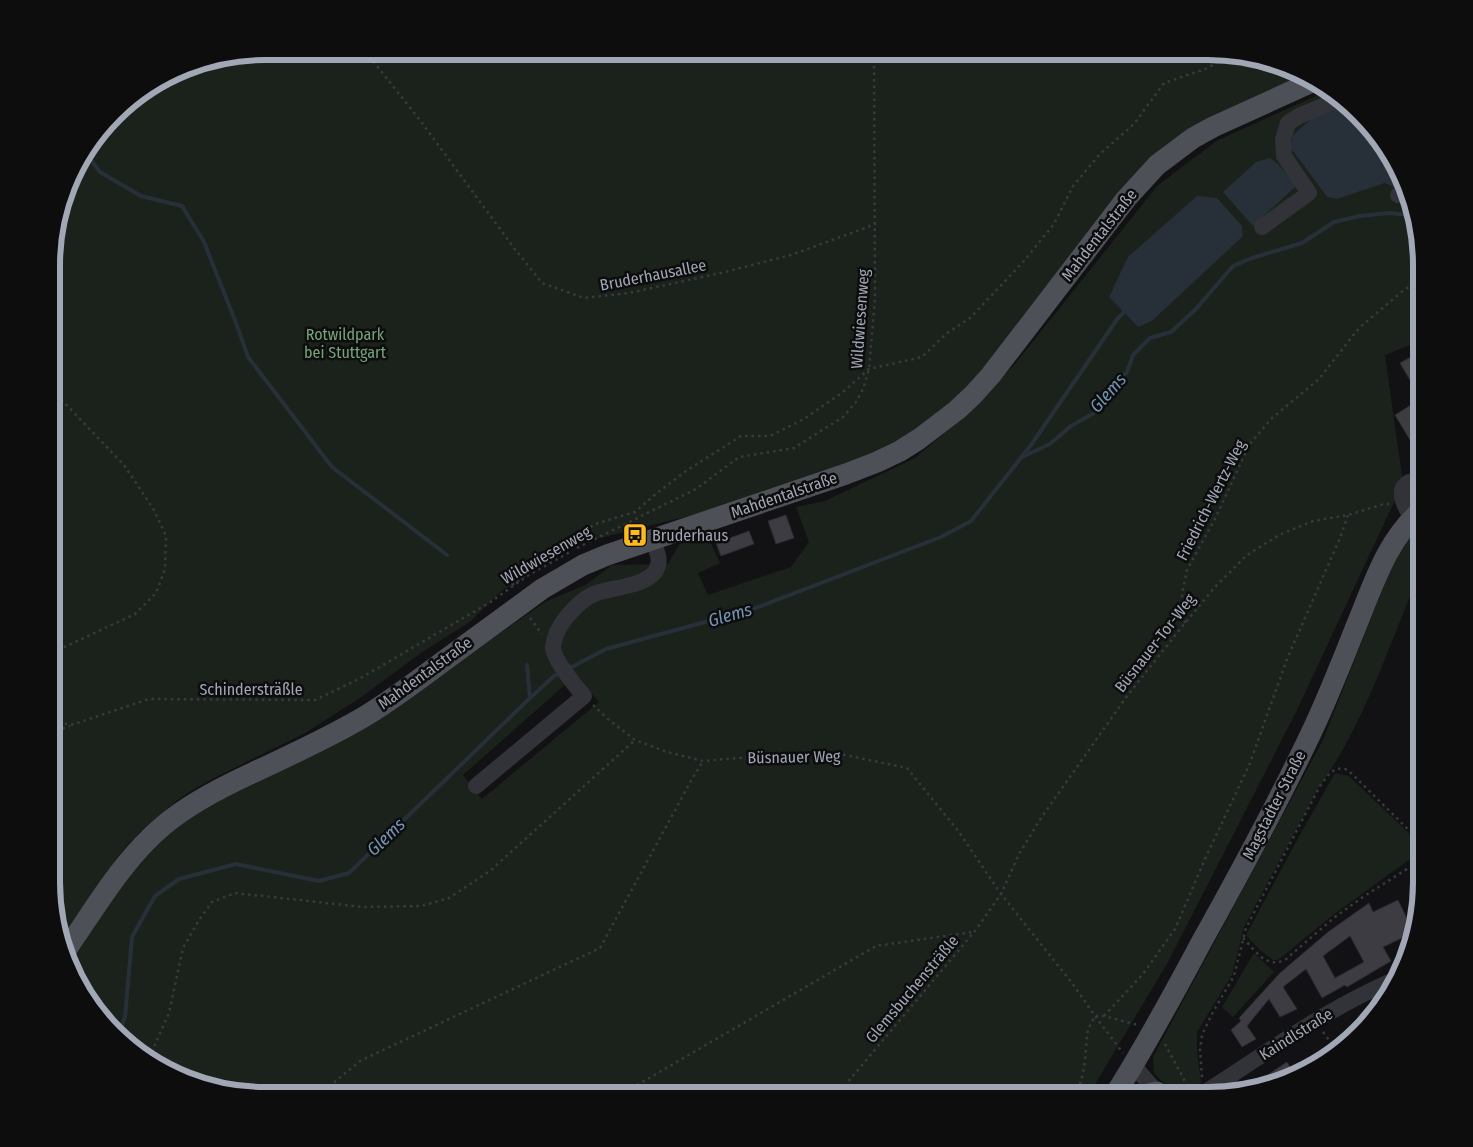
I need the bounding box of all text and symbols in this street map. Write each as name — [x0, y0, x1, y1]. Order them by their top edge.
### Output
street label: Mahdentalstraße — [1057, 185, 1141, 285]
street label: Bruderhausallee — [598, 255, 708, 295]
street label: Wildwiesenweg — [847, 268, 873, 370]
park label: Rotwildpark bei Stuttgart — [304, 325, 387, 362]
water label: Glems — [1085, 369, 1131, 417]
street label: Friedrich-Wertz-Weg — [1172, 436, 1250, 564]
street label: Mahdentalstraße — [728, 468, 840, 522]
street label: Wildwiesenweg — [498, 521, 595, 588]
bus stop icon: Bruderhaus — [622, 522, 648, 548]
place label: Bruderhaus — [652, 526, 728, 545]
street label: Büsnauer-Tor-Weg — [1111, 590, 1200, 696]
water label: Glems — [705, 598, 755, 632]
street label: Mahdentalstraße — [374, 633, 476, 713]
street label: Schindersträßle — [199, 680, 303, 699]
street label: Büsnauer Weg — [747, 747, 841, 767]
street label: Magstadter Straße — [1238, 747, 1310, 863]
water label: Glems — [362, 813, 410, 860]
street label: Glemsbuchensträßle — [862, 931, 963, 1047]
street label: Kaindlstraße — [1256, 1004, 1336, 1064]

